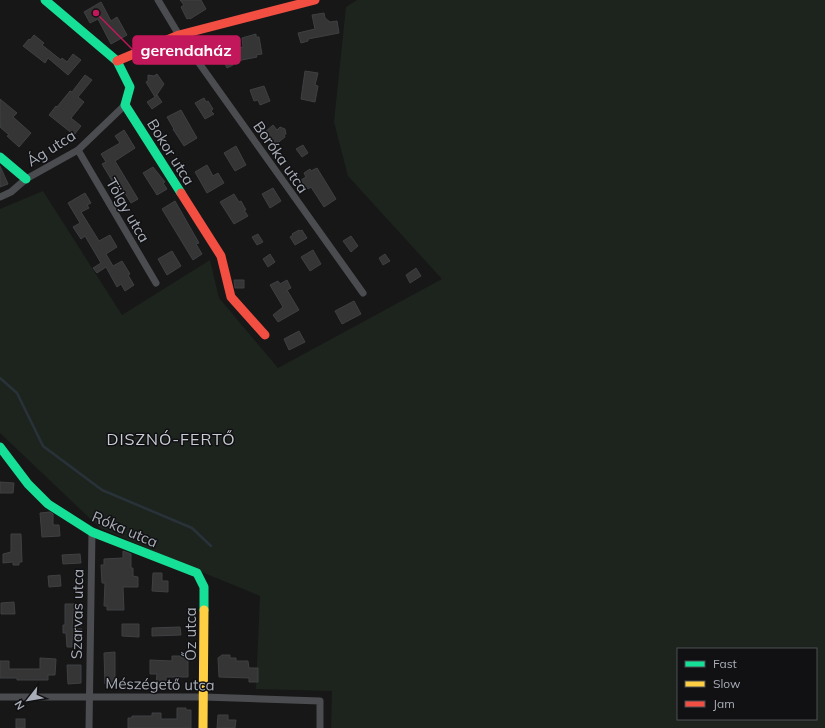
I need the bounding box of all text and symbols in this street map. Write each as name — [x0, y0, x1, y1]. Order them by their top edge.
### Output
callout: gerendaház — [133, 36, 240, 64]
text: gerendaház — [140, 40, 232, 60]
street label: Bokor utca — [143, 115, 199, 189]
street label: Boróka utca — [249, 117, 313, 197]
street label: Ág utca — [23, 126, 79, 170]
street label: Tölgy utca — [102, 174, 154, 246]
district label: DISZNÓ-FERTŐ — [106, 429, 236, 449]
street label: Róka utca — [89, 507, 161, 551]
street label: Szarvas utca — [67, 569, 87, 659]
street label: Őz utca — [181, 607, 200, 661]
legend — [677, 648, 817, 720]
text: Fast — [713, 656, 737, 671]
street label: Mészégető utca — [105, 674, 215, 694]
text: Slow — [713, 676, 741, 691]
north arrow — [8, 680, 48, 720]
text: Jam — [713, 696, 735, 711]
text: N — [11, 698, 28, 712]

